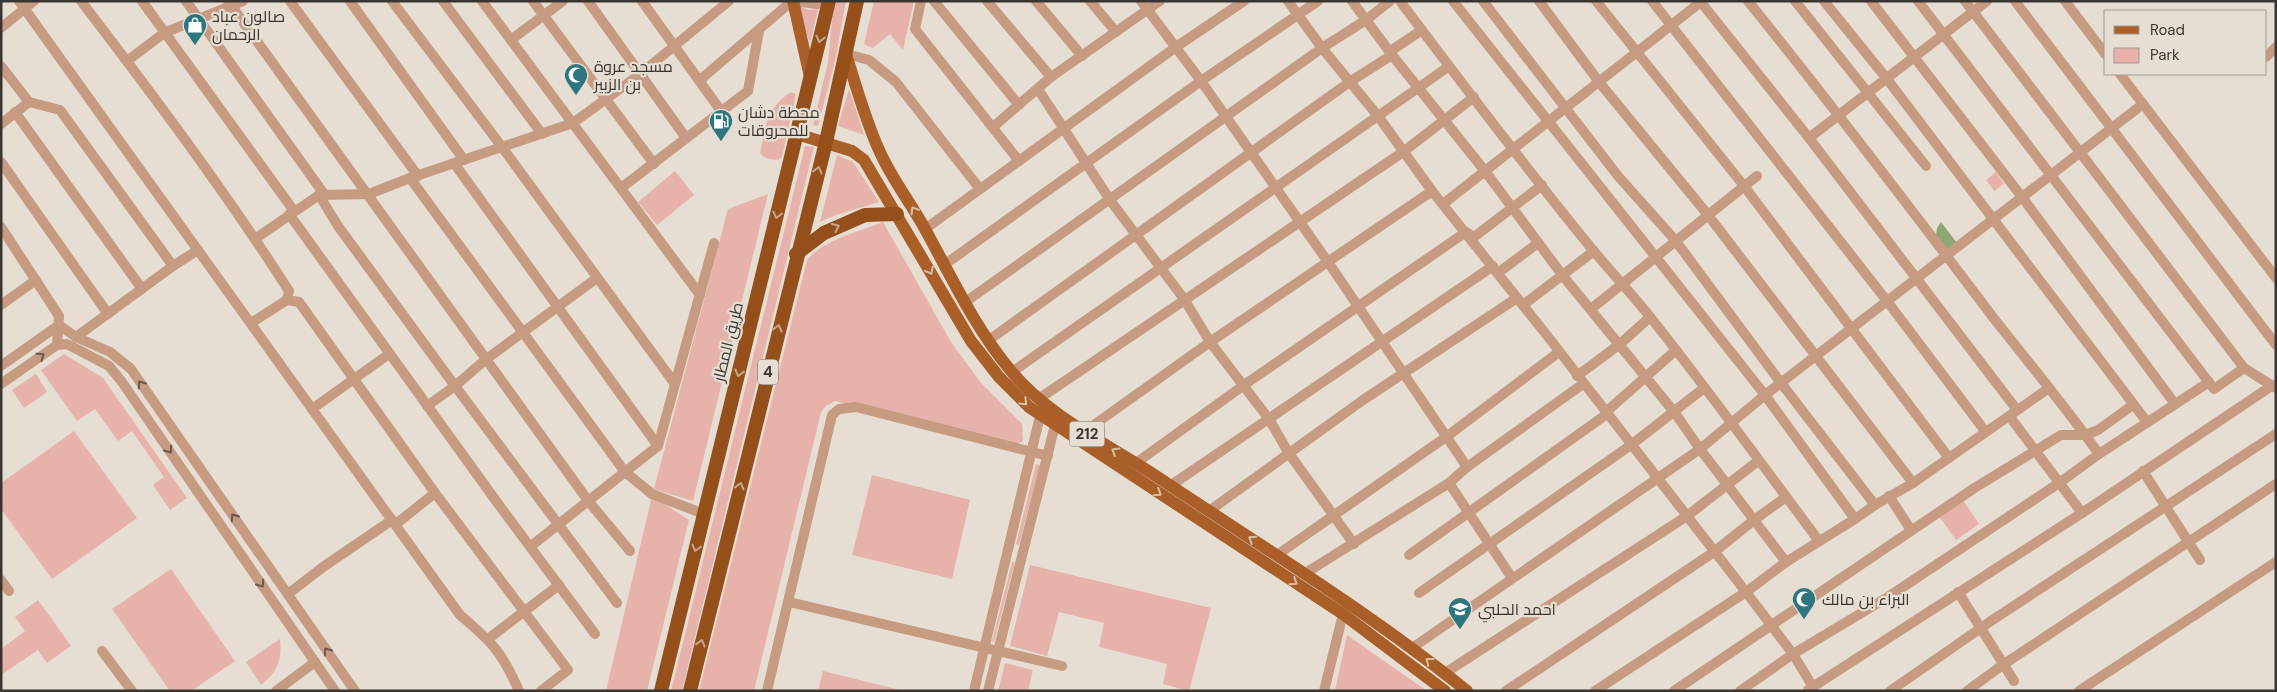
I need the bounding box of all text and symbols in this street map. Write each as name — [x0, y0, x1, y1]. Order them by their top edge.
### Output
place label: صالون عباد الرحمان — [212, 6, 285, 45]
legend — [2104, 10, 2267, 75]
shop icon: صالون عباد الرحمان — [182, 12, 208, 46]
text: Road — [2150, 20, 2185, 40]
one-way arrow — [815, 35, 826, 44]
text: Park — [2150, 45, 2180, 65]
place label: مسجد عروة بن الزبير — [593, 56, 673, 95]
mosque icon: مسجد عروة بن الزبير — [563, 62, 589, 96]
place label: محطة دشان للمحروقات — [738, 102, 820, 141]
fuel station icon: محطة دشان للمحروقات — [708, 108, 734, 142]
one-way arrow — [812, 166, 823, 175]
one-way arrow — [910, 207, 920, 216]
one-way arrow — [772, 210, 783, 219]
one-way arrow — [831, 223, 840, 234]
one-way arrow — [924, 265, 934, 274]
street label: طريق المطار — [708, 300, 748, 385]
one-way arrow — [772, 323, 783, 332]
one-way arrow — [35, 353, 45, 362]
road number: 4 — [758, 360, 778, 384]
one-way arrow — [734, 368, 745, 377]
one-way arrow — [138, 380, 147, 390]
one-way arrow — [1018, 396, 1027, 405]
road number: 212 — [1070, 422, 1104, 446]
one-way arrow — [163, 444, 172, 454]
one-way arrow — [1112, 447, 1121, 457]
one-way arrow — [734, 481, 745, 490]
one-way arrow — [1153, 487, 1162, 496]
one-way arrow — [231, 514, 240, 523]
one-way arrow — [1248, 536, 1258, 545]
one-way arrow — [691, 543, 702, 552]
one-way arrow — [1289, 576, 1298, 586]
one-way arrow — [255, 578, 264, 588]
mosque icon: البراء بن مالك — [1791, 586, 1817, 620]
place label: البراء بن مالك — [1822, 589, 1910, 610]
school or university icon: احمد الحلبي — [1447, 596, 1473, 630]
place label: احمد الحلبي — [1478, 599, 1556, 623]
one-way arrow — [695, 639, 706, 648]
one-way arrow — [324, 647, 333, 656]
one-way arrow — [1426, 658, 1435, 666]

